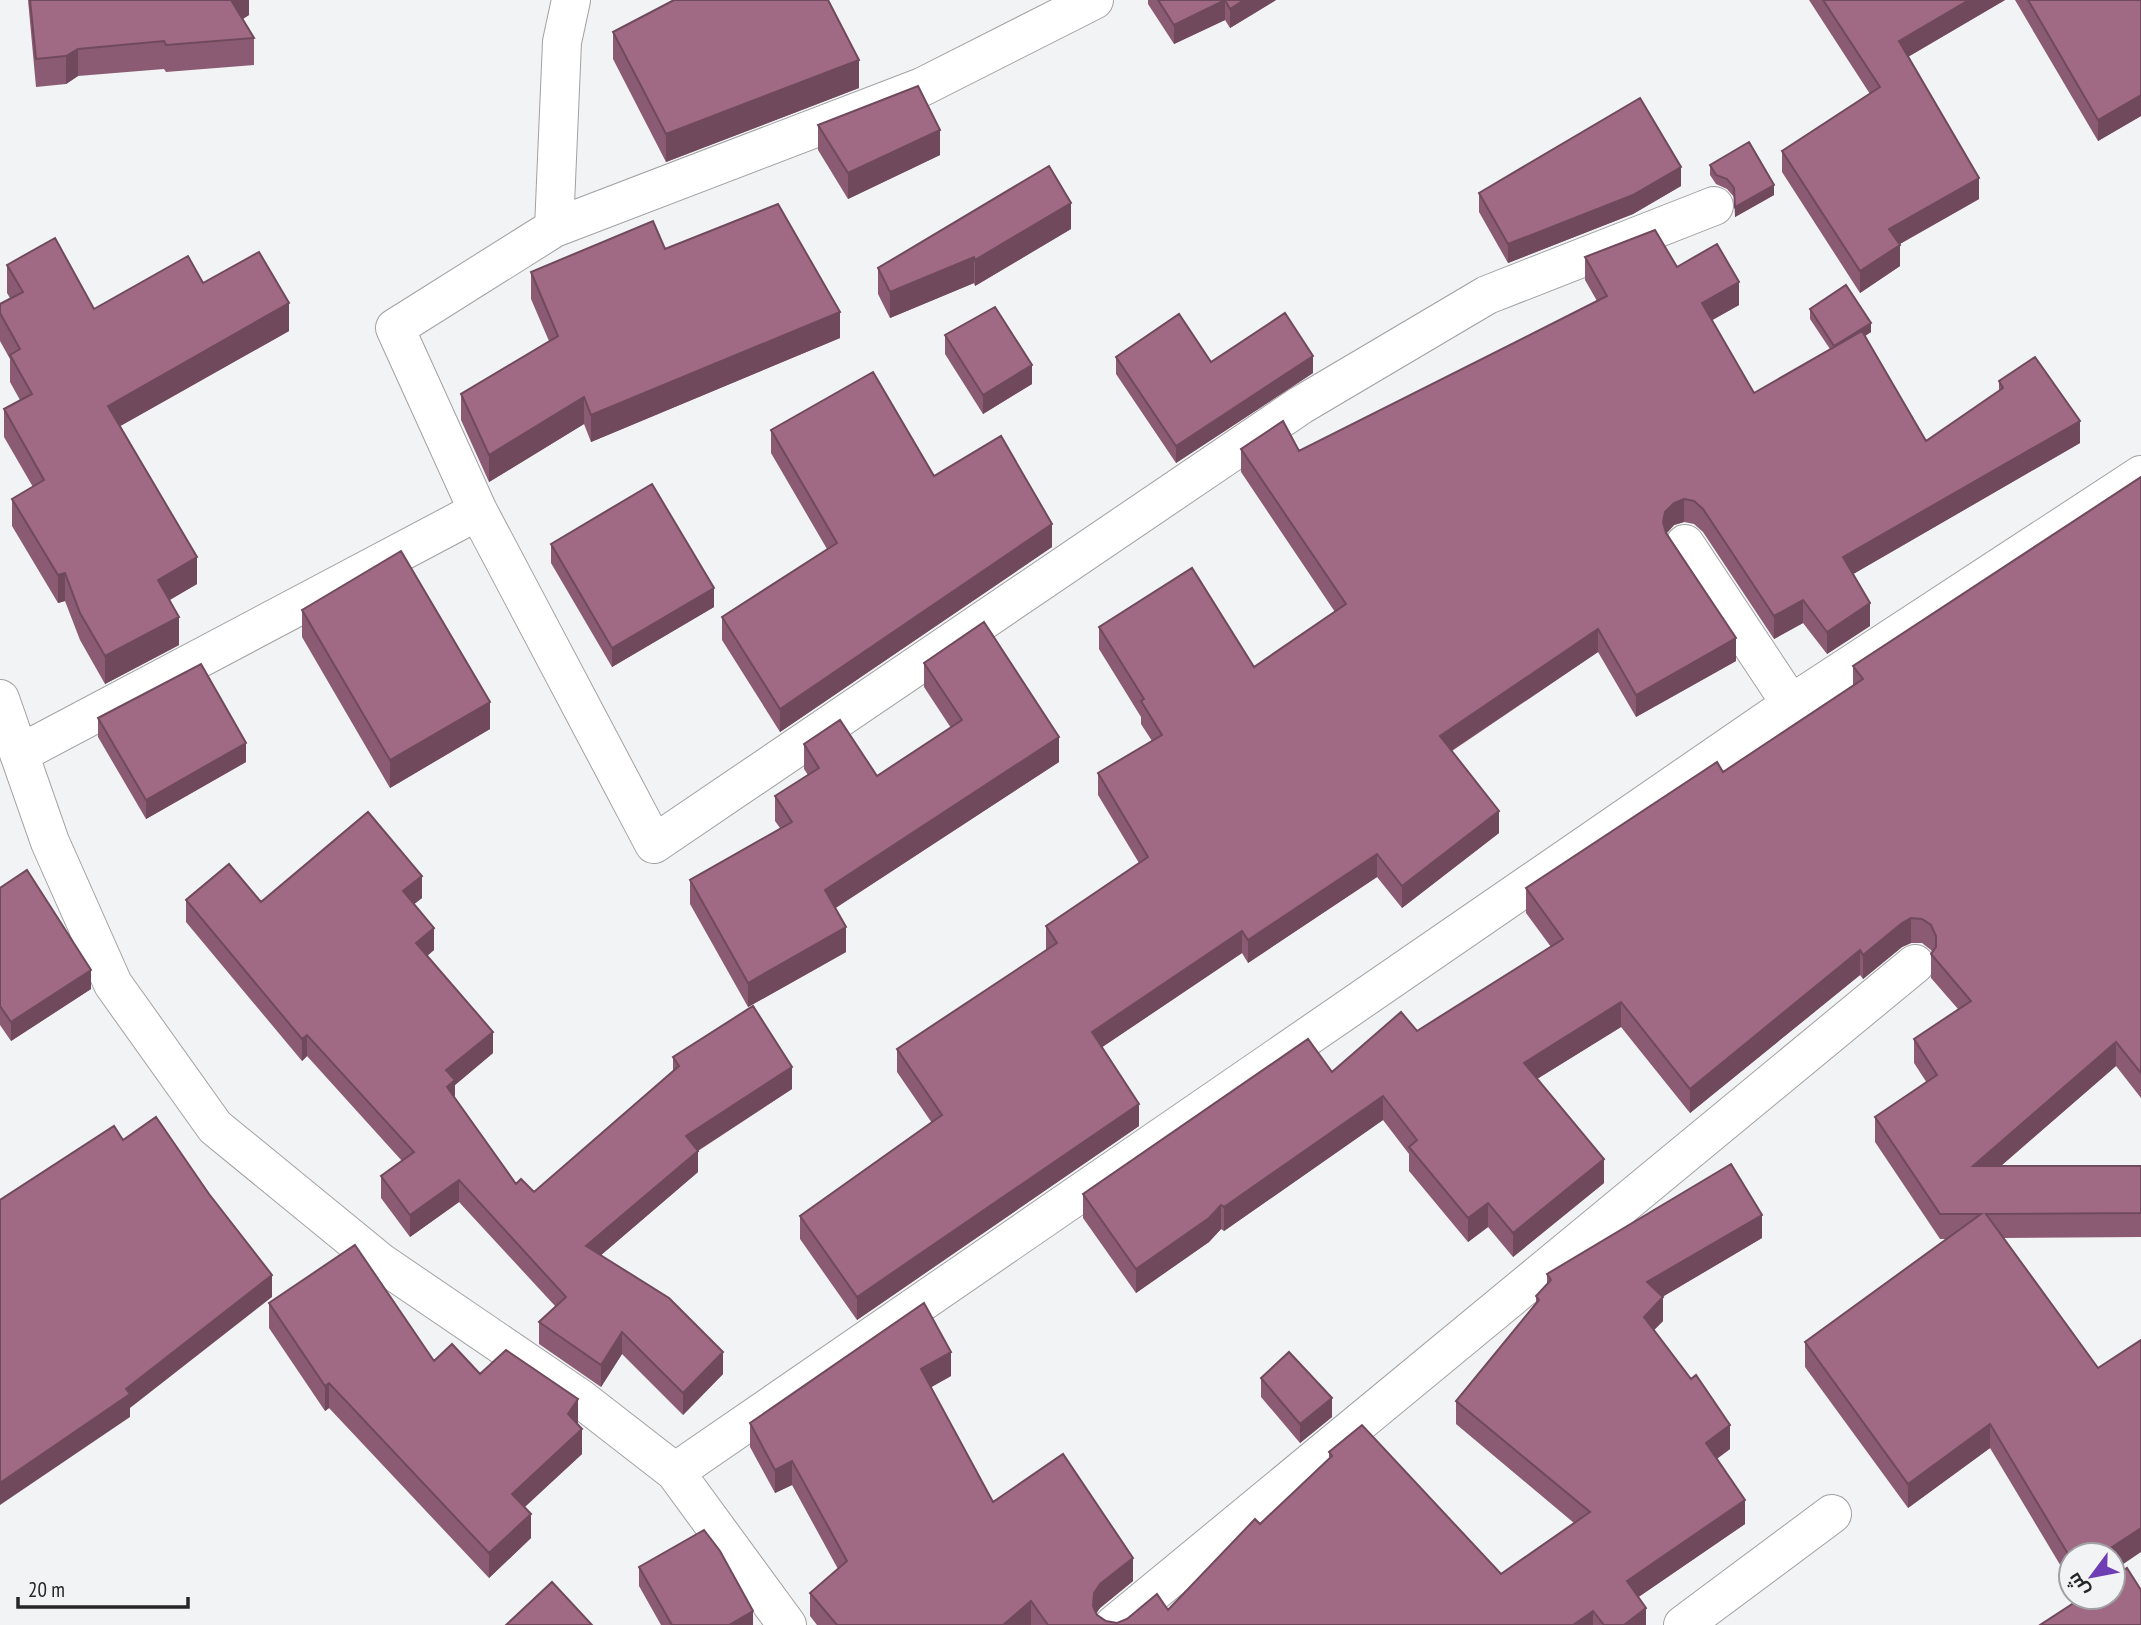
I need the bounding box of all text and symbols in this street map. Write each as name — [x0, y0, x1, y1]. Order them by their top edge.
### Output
north arrow — [2057, 1541, 2127, 1611]
scale bar — [18, 1566, 187, 1610]
text: ش — [2061, 1568, 2094, 1602]
text: 20 m — [28, 1576, 65, 1603]

